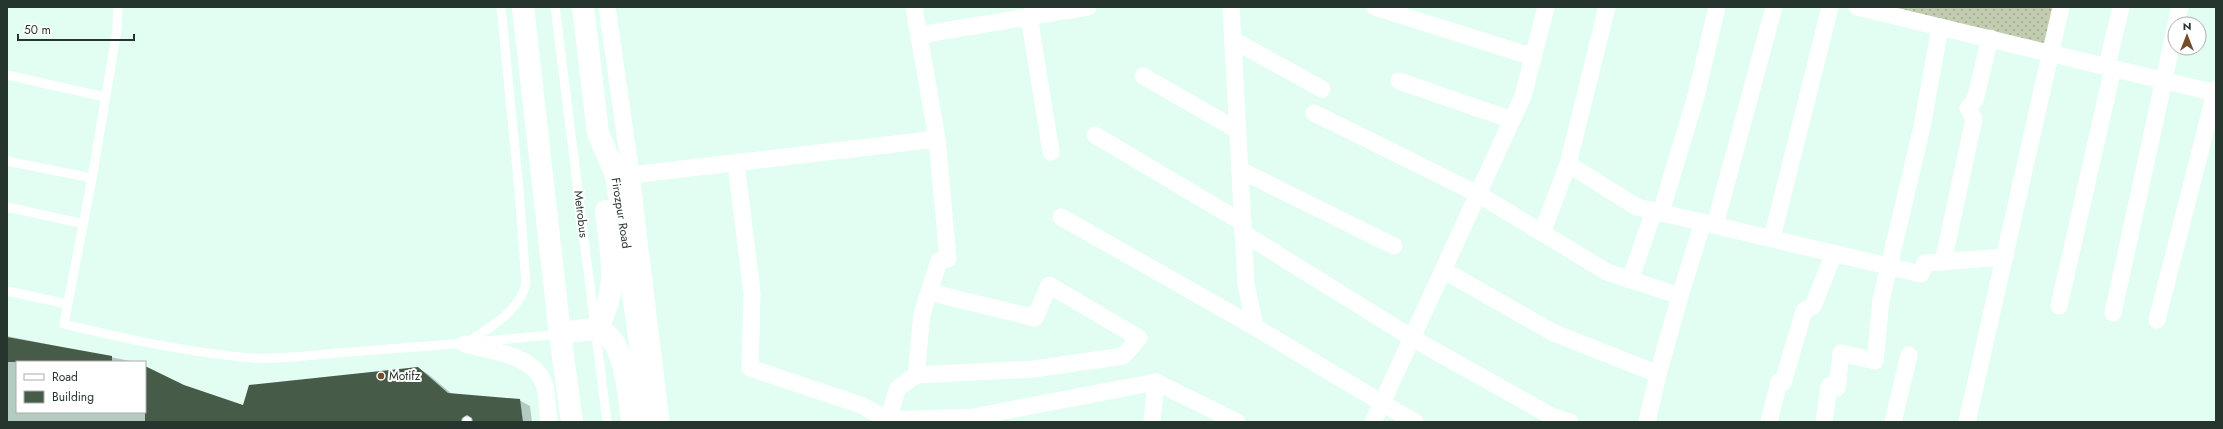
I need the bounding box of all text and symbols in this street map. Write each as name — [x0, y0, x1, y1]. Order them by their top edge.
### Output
scale bar — [18, 16, 134, 42]
north arrow — [2167, 16, 2207, 56]
text: N — [2183, 18, 2191, 34]
text: 50 m — [24, 21, 51, 39]
street label: Firozpur Road — [607, 176, 635, 250]
street label: Metrobus — [569, 189, 593, 239]
legend — [16, 361, 146, 413]
place label: Motifz — [389, 367, 421, 385]
text: Road — [52, 368, 78, 386]
marker: Motifz — [376, 371, 386, 381]
text: Building — [52, 388, 94, 406]

